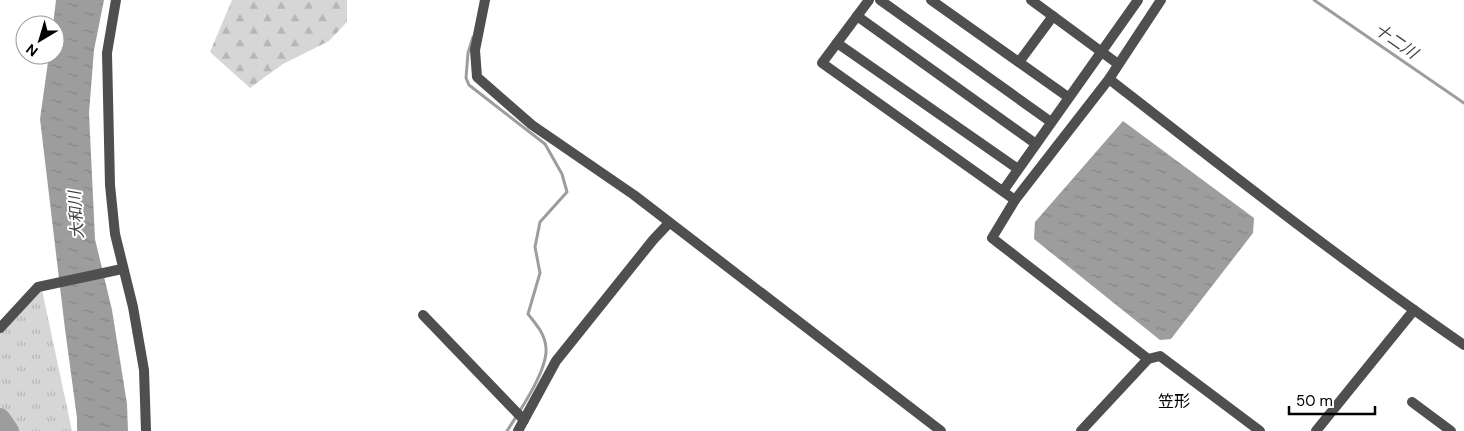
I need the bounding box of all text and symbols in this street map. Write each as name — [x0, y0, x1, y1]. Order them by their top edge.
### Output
north arrow — [15, 15, 65, 65]
water label: 十二川 — [1370, 19, 1423, 65]
text: N — [22, 40, 42, 60]
water label: 大和川 — [64, 188, 88, 240]
scale bar — [1289, 384, 1375, 416]
district label: 笠形 — [1158, 391, 1190, 412]
text: 50 m — [1296, 391, 1333, 411]

